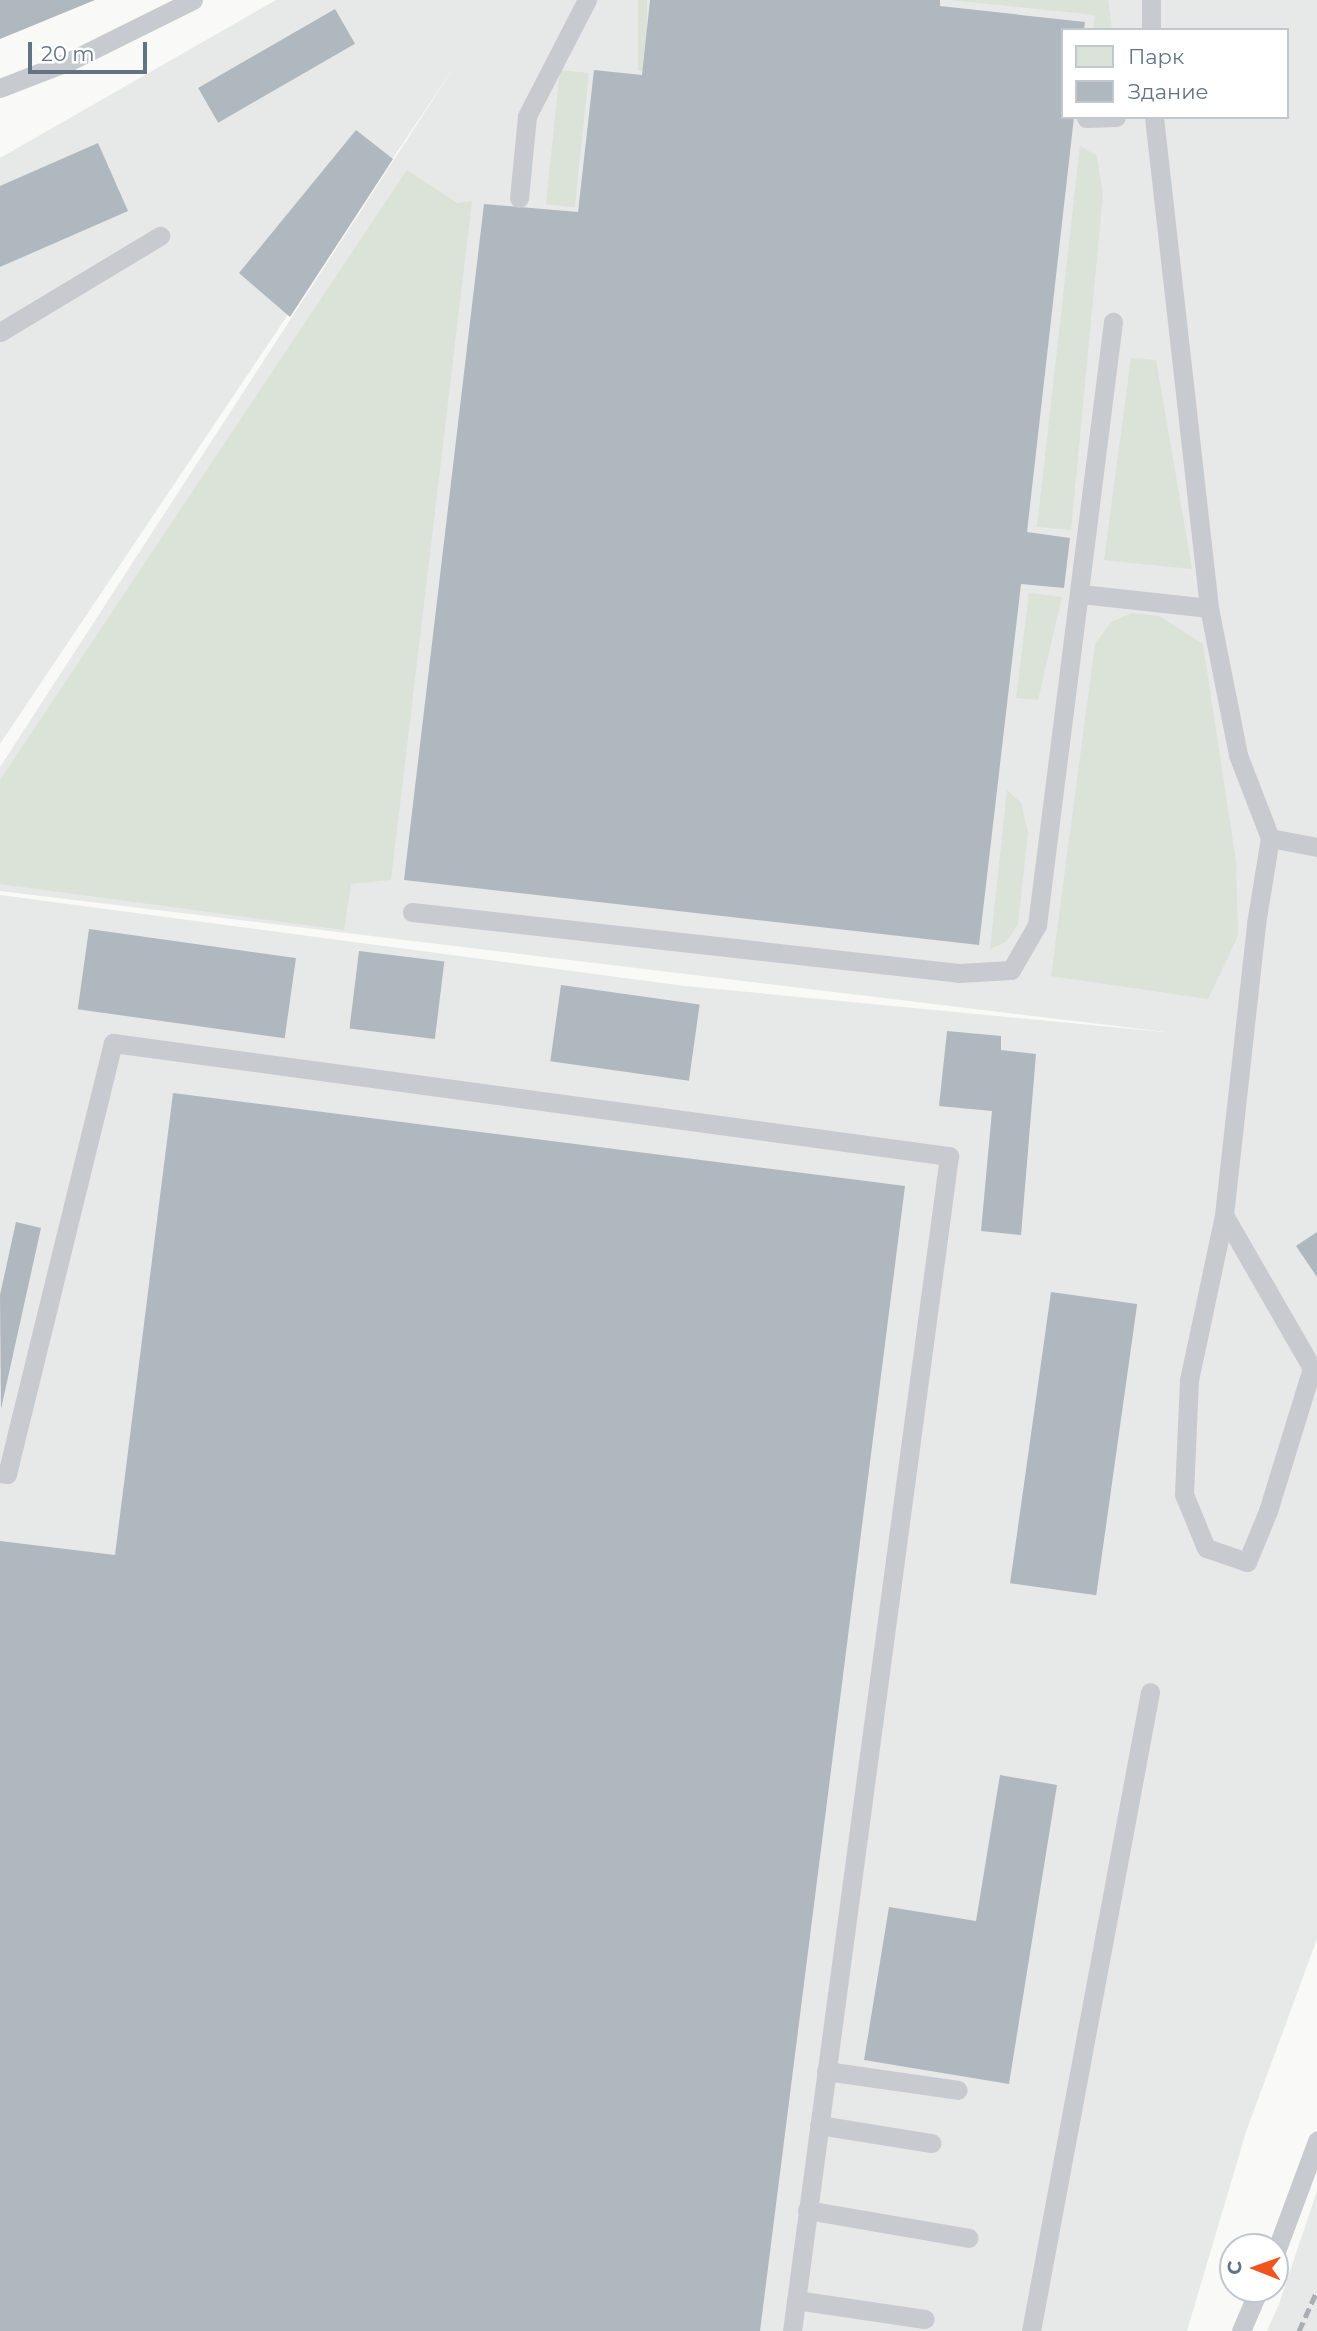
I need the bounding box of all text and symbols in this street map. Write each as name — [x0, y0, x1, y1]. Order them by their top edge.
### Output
scale bar — [32, 28, 150, 72]
legend — [1062, 28, 1289, 119]
text: 20 m — [41, 41, 95, 66]
text: Парк — [1128, 44, 1184, 69]
text: Здание — [1128, 79, 1209, 104]
north arrow — [1219, 2233, 1289, 2303]
text: С — [1223, 2261, 1246, 2275]

